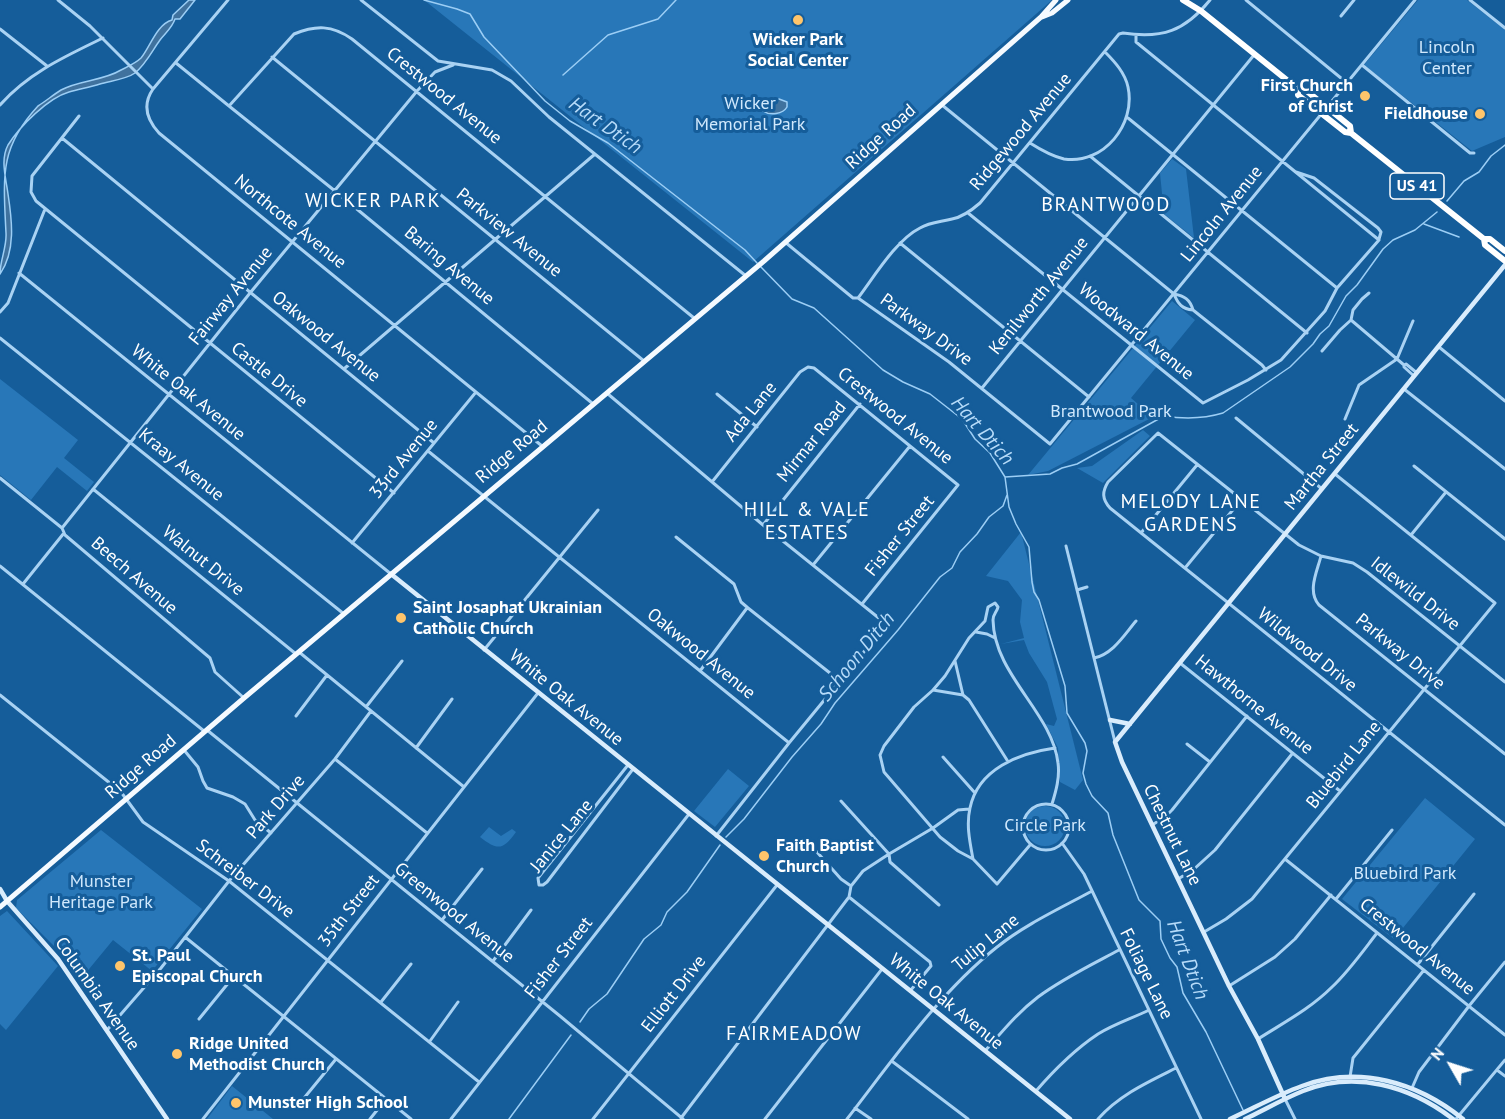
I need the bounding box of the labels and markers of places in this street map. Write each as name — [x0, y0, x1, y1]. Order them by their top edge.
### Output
marker: Wicker Park Social Center — [791, 13, 805, 27]
place label: Wicker Park Social Center — [748, 29, 848, 72]
place label: First Church of Christ — [1261, 75, 1353, 118]
marker: First Church of Christ — [1358, 89, 1372, 103]
place label: Fieldhouse — [1384, 103, 1468, 125]
marker: Fieldhouse — [1473, 107, 1487, 121]
place label: Saint Josaphat Ukrainian Catholic Church — [413, 597, 602, 640]
marker: Saint Josaphat Ukrainian Catholic Church — [394, 611, 408, 625]
place label: Faith Baptist Church — [776, 835, 874, 878]
marker: Faith Baptist Church — [757, 849, 771, 863]
place label: St. Paul Episcopal Church — [132, 945, 263, 988]
marker: St. Paul Episcopal Church — [113, 959, 127, 973]
place label: Ridge United Methodist Church — [189, 1033, 325, 1076]
marker: Ridge United Methodist Church — [170, 1047, 184, 1061]
place label: Munster High School — [248, 1092, 408, 1114]
marker: Munster High School — [229, 1096, 243, 1110]

